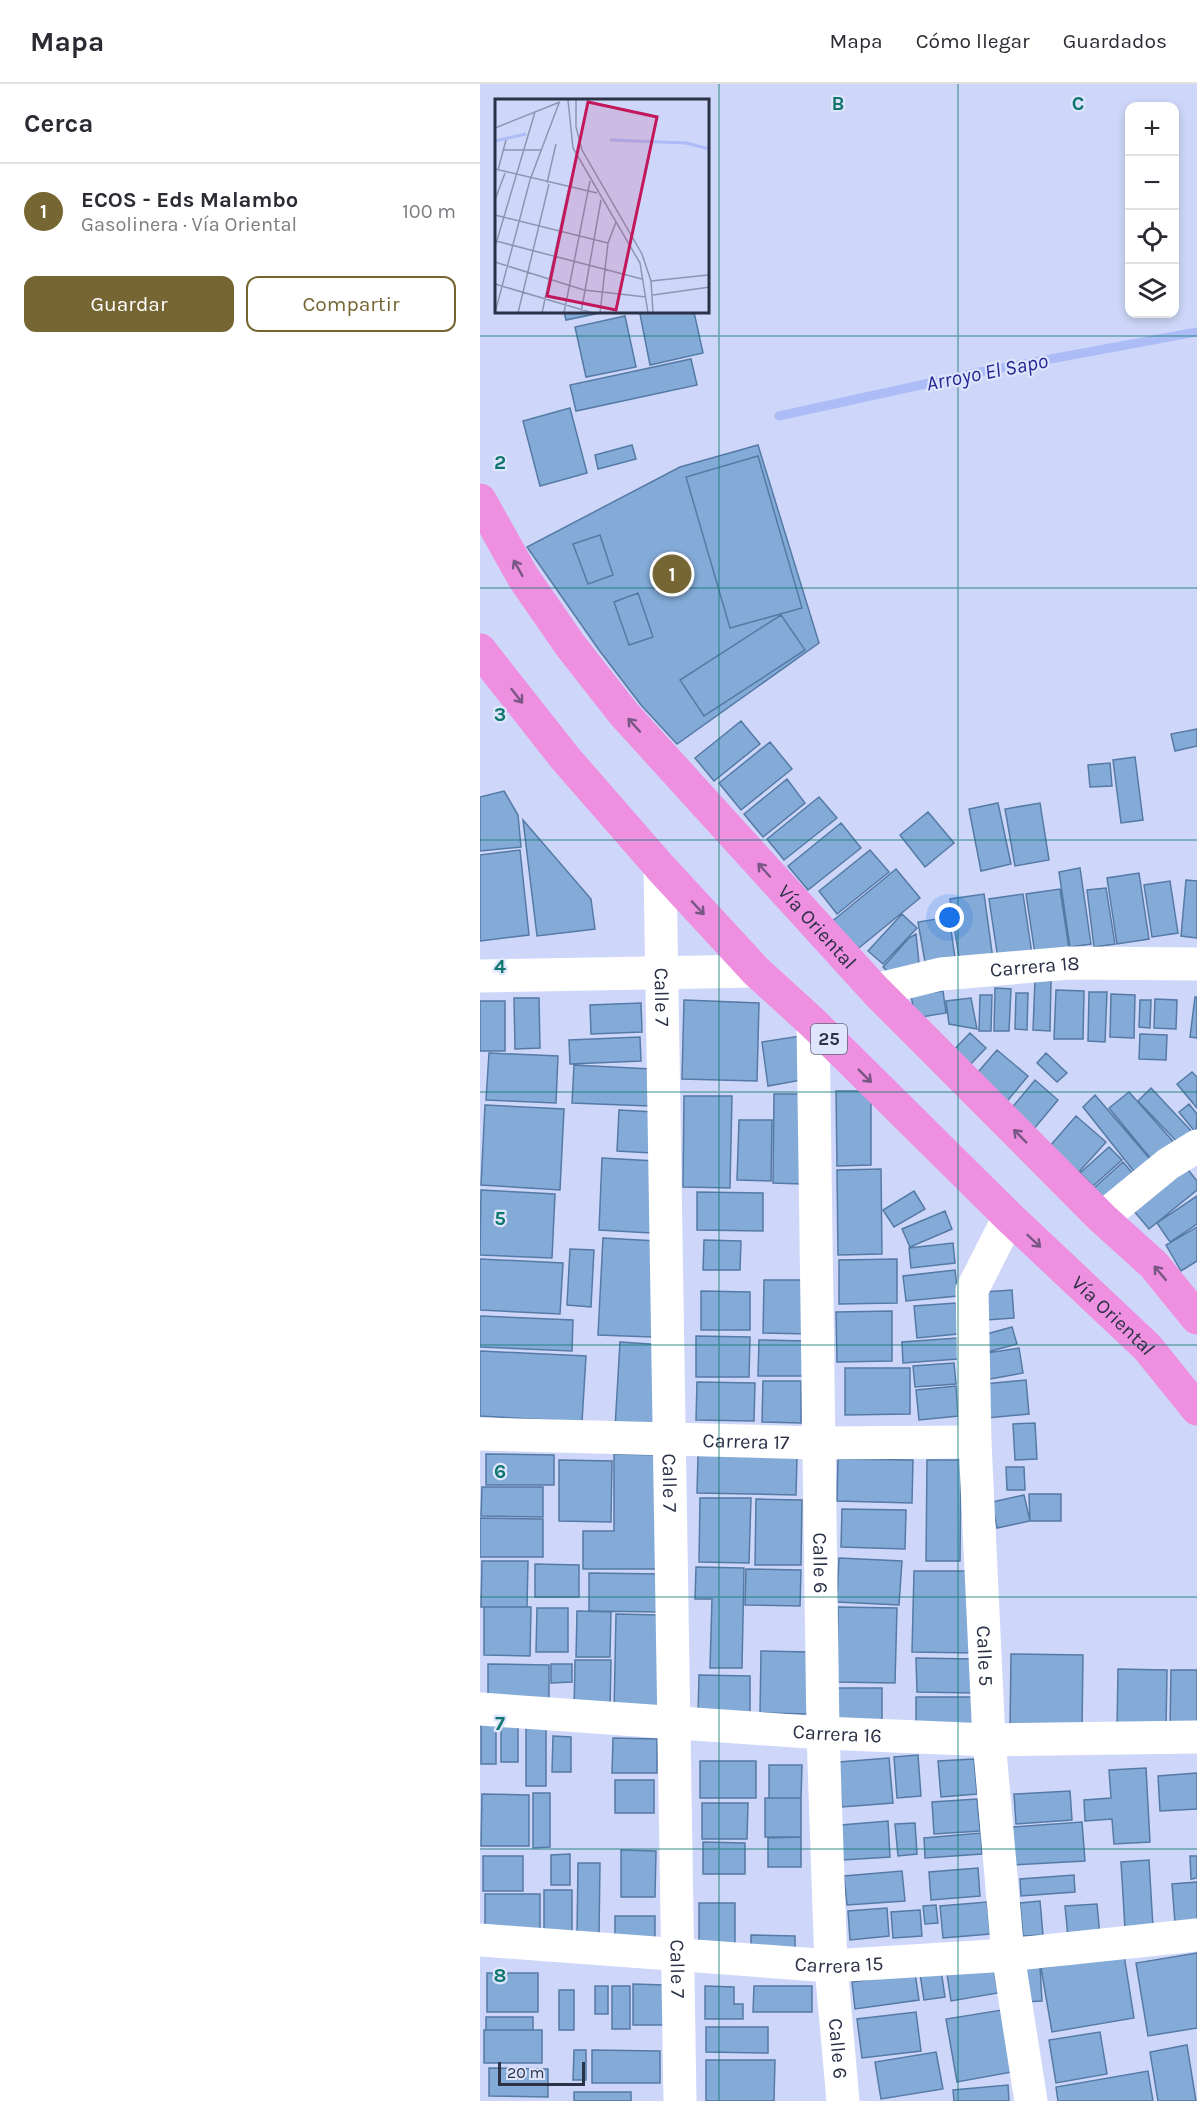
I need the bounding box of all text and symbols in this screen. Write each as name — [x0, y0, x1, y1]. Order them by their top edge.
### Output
text: Mapa — [30, 25, 104, 58]
text: Mapa — [829, 29, 883, 53]
text: Cómo llegar — [916, 29, 1030, 53]
text: Guardados — [1063, 29, 1167, 53]
text: B — [832, 92, 844, 115]
text: C — [1072, 92, 1084, 115]
inset map — [495, 99, 710, 314]
map controls — [1125, 102, 1179, 318]
button: + — [1125, 102, 1179, 156]
text: Cerca — [24, 108, 93, 139]
button: − — [1125, 156, 1179, 210]
text: ECOS - Eds Malambo — [81, 187, 298, 213]
text: 1 — [40, 200, 47, 223]
text: 100 m — [402, 200, 456, 223]
button: locate — [1125, 210, 1179, 264]
text: Gasolinera · Vía Oriental — [81, 213, 297, 236]
button: layers — [1125, 264, 1179, 318]
button: Guardar — [24, 276, 234, 332]
button: Compartir — [246, 276, 456, 332]
water label: Arroyo El Sapo — [924, 348, 1051, 396]
text: 2 — [494, 451, 506, 474]
pin: 1 — [652, 552, 692, 596]
one-way arrow — [512, 560, 524, 577]
one-way arrow — [510, 687, 523, 703]
text: 3 — [494, 703, 506, 726]
one-way arrow — [627, 718, 641, 733]
one-way arrow — [757, 863, 771, 878]
street label: Vía Oriental — [773, 880, 861, 974]
one-way arrow — [691, 900, 705, 915]
your location — [935, 903, 964, 932]
street label: Carrera 18 — [989, 952, 1080, 982]
text: 4 — [494, 955, 506, 978]
street label: Calle 7 — [650, 967, 674, 1027]
road number: 25 — [811, 1024, 847, 1054]
one-way arrow — [858, 1068, 872, 1083]
one-way arrow — [1013, 1129, 1028, 1144]
text: 5 — [494, 1207, 506, 1230]
one-way arrow — [1027, 1234, 1042, 1248]
one-way arrow — [1153, 1265, 1166, 1281]
street label: Vía Oriental — [1067, 1271, 1160, 1360]
street label: Carrera 17 — [702, 1429, 790, 1454]
street label: Calle 7 — [658, 1453, 681, 1513]
text: 6 — [494, 1460, 506, 1483]
street label: Calle 6 — [808, 1532, 832, 1594]
street label: Calle 5 — [972, 1625, 997, 1687]
text: 7 — [495, 1712, 505, 1735]
street label: Carrera 16 — [792, 1720, 882, 1747]
street label: Calle 7 — [665, 1939, 689, 1999]
street label: Carrera 15 — [794, 1952, 884, 1978]
text: 8 — [494, 1964, 506, 1987]
street label: Calle 6 — [824, 2017, 852, 2080]
scale bar — [498, 2059, 585, 2086]
text: 20 m — [507, 2063, 545, 2082]

